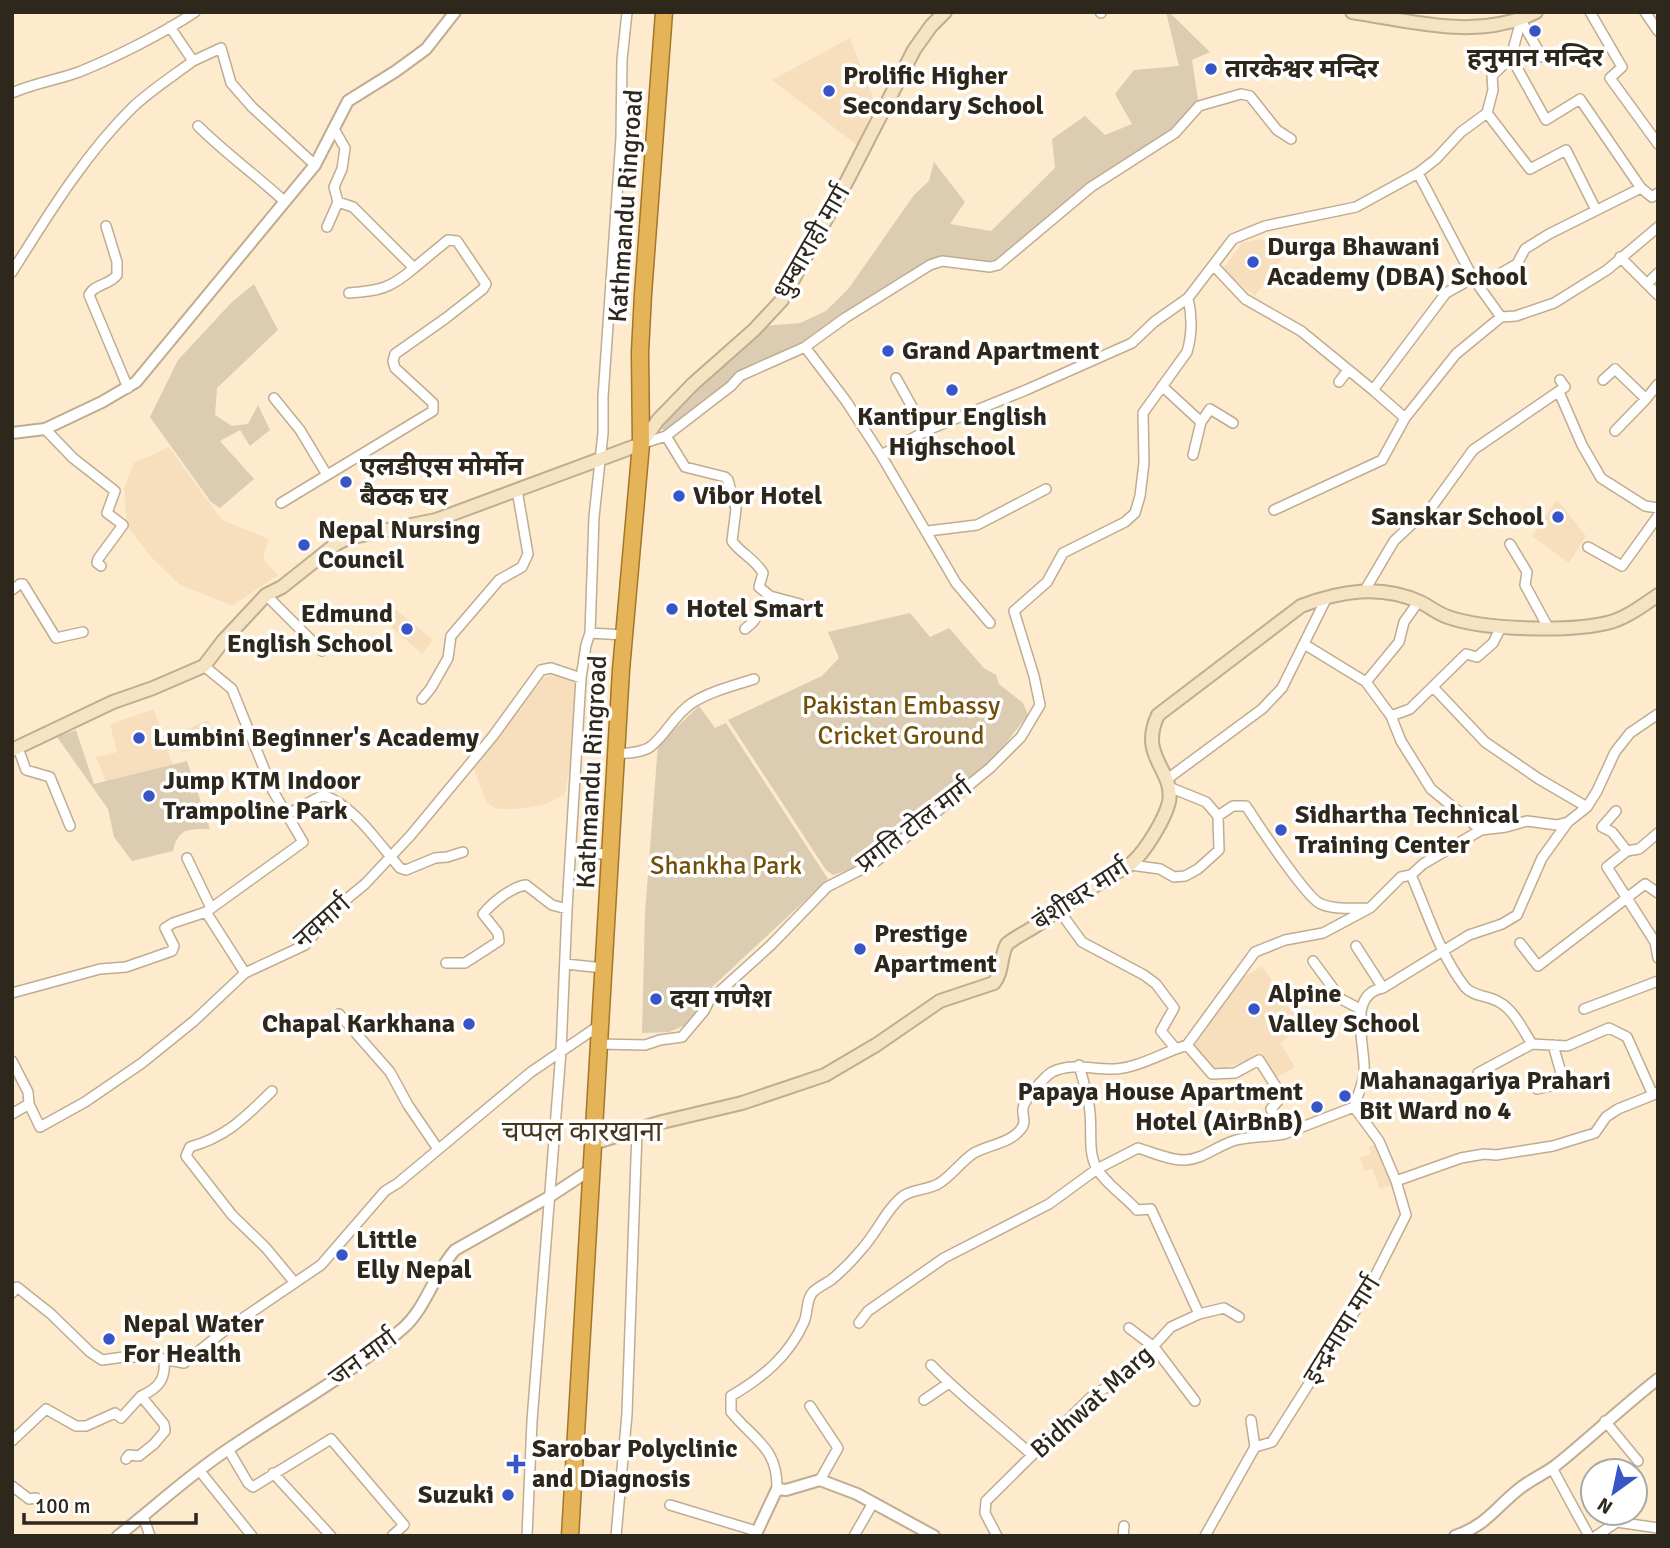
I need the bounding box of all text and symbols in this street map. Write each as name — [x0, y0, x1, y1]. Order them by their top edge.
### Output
marker: हनुमान मन्दिर — [1527, 23, 1543, 39]
place label: हनुमान मन्दिर — [1467, 42, 1604, 74]
place label: तारकेश्वर मन्दिर — [1225, 53, 1379, 85]
place label: Prolific Higher Secondary School — [843, 60, 1044, 122]
marker: तारकेश्वर मन्दिर — [1203, 61, 1219, 77]
marker: Prolific Higher Secondary School — [821, 83, 837, 99]
street label: Kathmandu Ringroad — [602, 88, 650, 324]
street label: धुम्बाराही मार्ग — [766, 178, 858, 305]
place label: Durga Bhawani Academy (DBA) School — [1267, 231, 1527, 293]
marker: Durga Bhawani Academy (DBA) School — [1245, 254, 1261, 270]
place label: Grand Apartment — [902, 335, 1099, 367]
marker: Grand Apartment — [880, 343, 896, 359]
marker: Kantipur English Highschool — [944, 382, 960, 398]
place label: Kantipur English Highschool — [857, 401, 1047, 463]
place label: एलडीएस मोर्मोन बैठक घर — [360, 451, 524, 513]
marker: एलडीएस मोर्मोन बैठक घर — [338, 474, 354, 490]
place label: Vibor Hotel — [693, 480, 822, 512]
marker: Vibor Hotel — [671, 488, 687, 504]
place label: Sanskar School — [1371, 501, 1544, 533]
marker: Sanskar School — [1550, 509, 1566, 525]
place label: Nepal Nursing Council — [318, 514, 480, 576]
marker: Nepal Nursing Council — [296, 537, 312, 553]
place label: Hotel Smart — [686, 593, 824, 625]
place label: Edmund English School — [227, 598, 393, 660]
marker: Hotel Smart — [664, 601, 680, 617]
marker: Edmund English School — [399, 621, 415, 637]
street label: Kathmandu Ringroad — [570, 655, 614, 889]
park label: Pakistan Embassy Cricket Ground — [802, 690, 1000, 752]
place label: Lumbini Beginner's Academy — [153, 722, 479, 754]
marker: Lumbini Beginner's Academy — [131, 730, 147, 746]
place label: Jump KTM Indoor Trampoline Park — [163, 765, 361, 827]
street label: प्रगति टोल मार्ग — [850, 771, 979, 880]
marker: Jump KTM Indoor Trampoline Park — [141, 788, 157, 804]
place label: Sidhartha Technical Training Center — [1295, 799, 1519, 861]
marker: Sidhartha Technical Training Center — [1273, 822, 1289, 838]
park label: Shankha Park — [650, 850, 802, 882]
street label: बंशीधर मार्ग — [1027, 851, 1136, 938]
street label: नवमार्ग — [287, 887, 358, 956]
place label: Prestige Apartment — [874, 918, 997, 980]
marker: Prestige Apartment — [852, 941, 868, 957]
place label: Alpine Valley School — [1268, 978, 1420, 1040]
place label: दया गणेश — [670, 983, 772, 1015]
marker: दया गणेश — [648, 991, 664, 1007]
marker: Alpine Valley School — [1246, 1001, 1262, 1017]
place label: Chapal Karkhana — [262, 1008, 455, 1040]
marker: Chapal Karkhana — [461, 1016, 477, 1032]
place label: Mahanagariya Prahari Bit Ward no 4 — [1359, 1065, 1611, 1127]
place label: Papaya House Apartment Hotel (AirBnB) — [1018, 1076, 1303, 1138]
marker: Mahanagariya Prahari Bit Ward no 4 — [1337, 1088, 1353, 1104]
marker: Papaya House Apartment Hotel (AirBnB) — [1309, 1099, 1325, 1115]
district label: चप्पल कारखाना — [502, 1115, 663, 1149]
place label: Little Elly Nepal — [356, 1224, 472, 1286]
marker: Little Elly Nepal — [334, 1247, 350, 1263]
street label: इन्द्रमाया मार्ग — [1296, 1269, 1388, 1390]
place label: Nepal Water For Health — [123, 1308, 264, 1370]
street label: जन मार्ग — [323, 1322, 404, 1393]
marker: Nepal Water For Health — [101, 1331, 117, 1347]
street label: Bidhwat Marg — [1024, 1339, 1160, 1465]
place label: Sarobar Polyclinic and Diagnosis — [532, 1433, 738, 1495]
marker: Sarobar Polyclinic and Diagnosis — [506, 1454, 526, 1474]
north arrow — [1579, 1457, 1649, 1527]
place label: Suzuki — [418, 1479, 494, 1511]
scale bar — [24, 1482, 196, 1526]
marker: Suzuki — [500, 1487, 516, 1503]
text: N — [1593, 1492, 1617, 1519]
text: 100 m — [35, 1493, 90, 1519]

